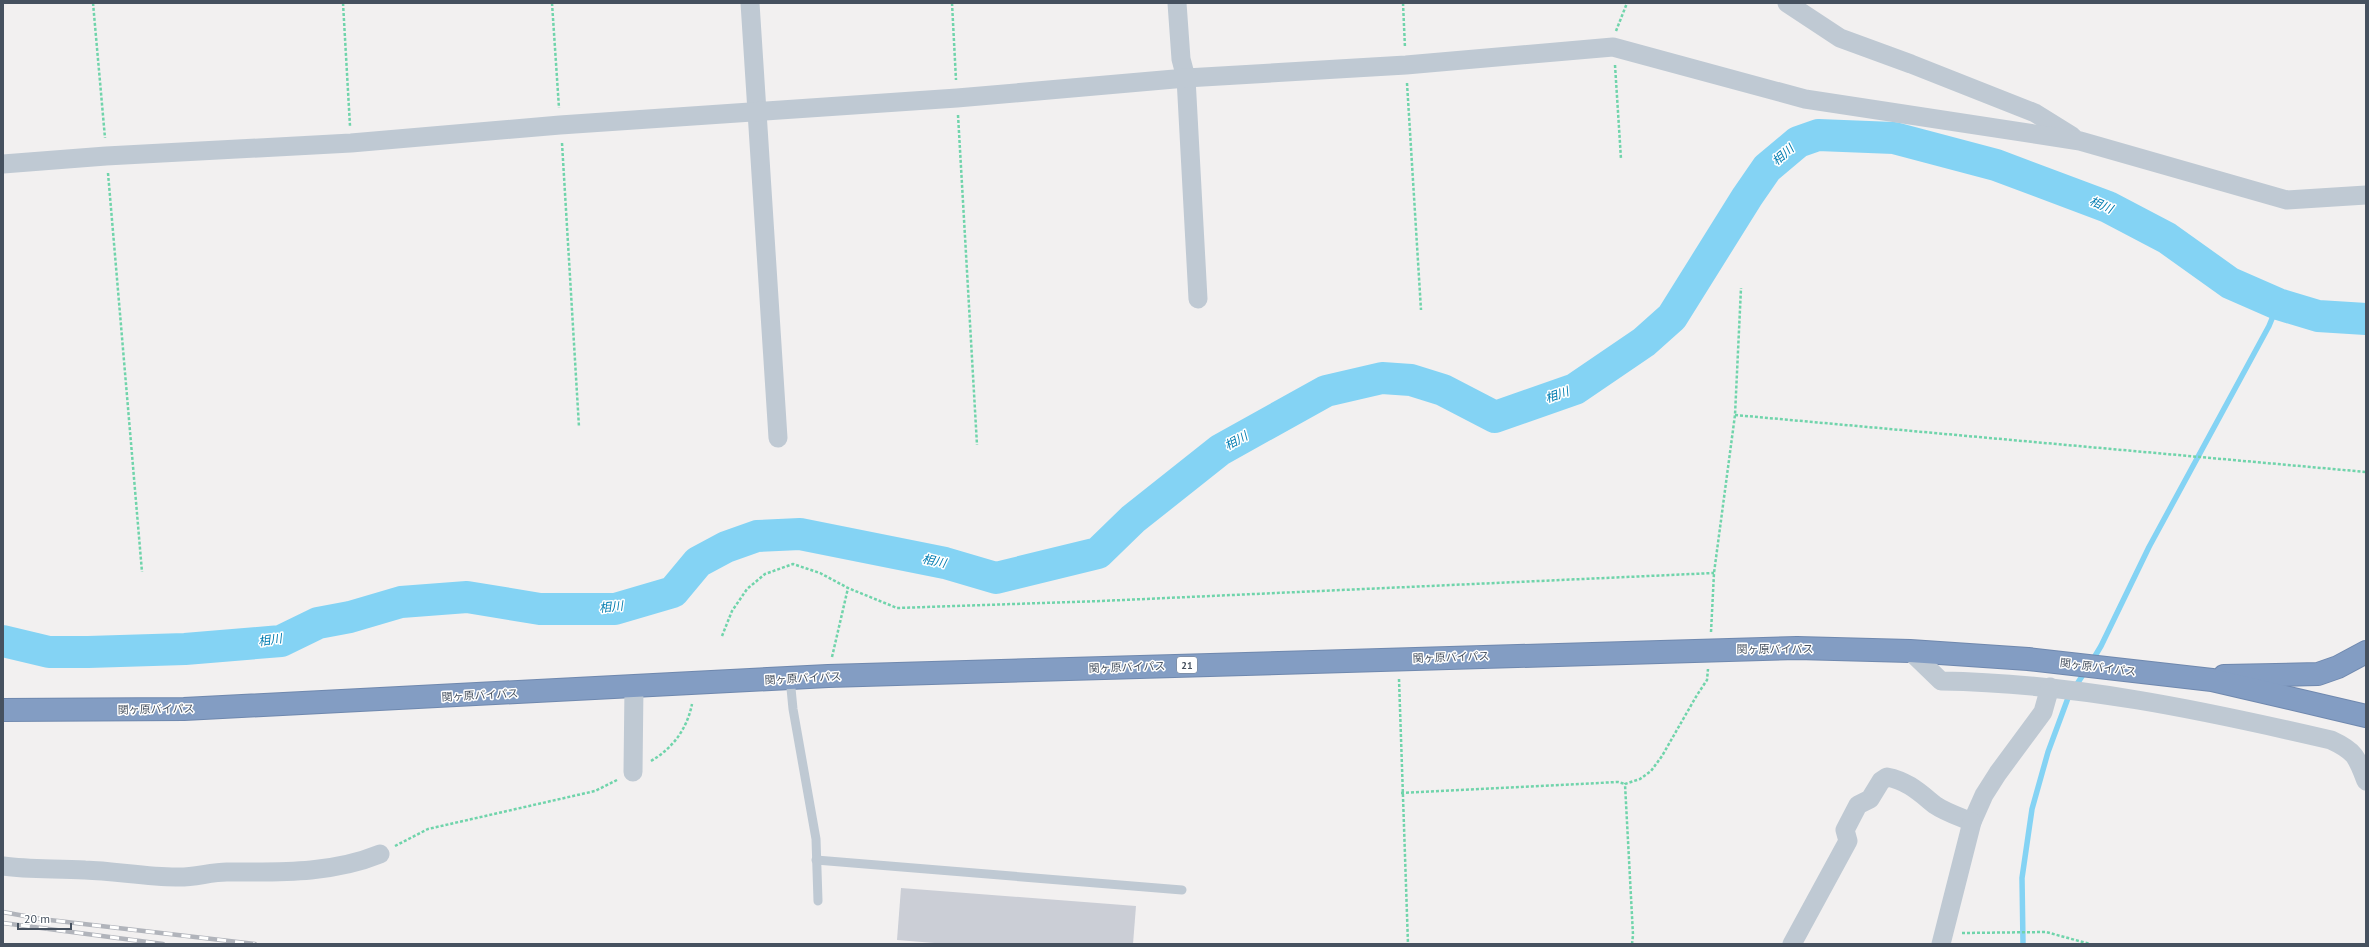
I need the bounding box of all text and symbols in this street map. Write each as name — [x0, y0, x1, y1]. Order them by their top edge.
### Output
water label: 相川 — [1769, 140, 1798, 168]
water label: 相川 — [2087, 193, 2117, 217]
water label: 相川 — [1543, 383, 1573, 406]
water label: 相川 — [1222, 427, 1252, 453]
water label: 相川 — [921, 551, 949, 571]
water label: 相川 — [598, 598, 626, 615]
water label: 相川 — [257, 630, 285, 649]
street label: 関ヶ原バイパス — [1737, 642, 1813, 656]
street label: 関ヶ原バイパス — [1412, 649, 1490, 665]
street label: 関ヶ原バイパス — [2059, 655, 2137, 679]
road number: 21 — [1177, 657, 1197, 673]
street label: 関ヶ原バイパス — [1088, 659, 1166, 675]
street label: 関ヶ原バイパス — [764, 669, 842, 687]
street label: 関ヶ原バイパス — [441, 686, 519, 704]
street label: 関ヶ原バイパス — [117, 701, 195, 717]
scale bar — [18, 905, 71, 931]
text: 20 m — [24, 911, 50, 926]

